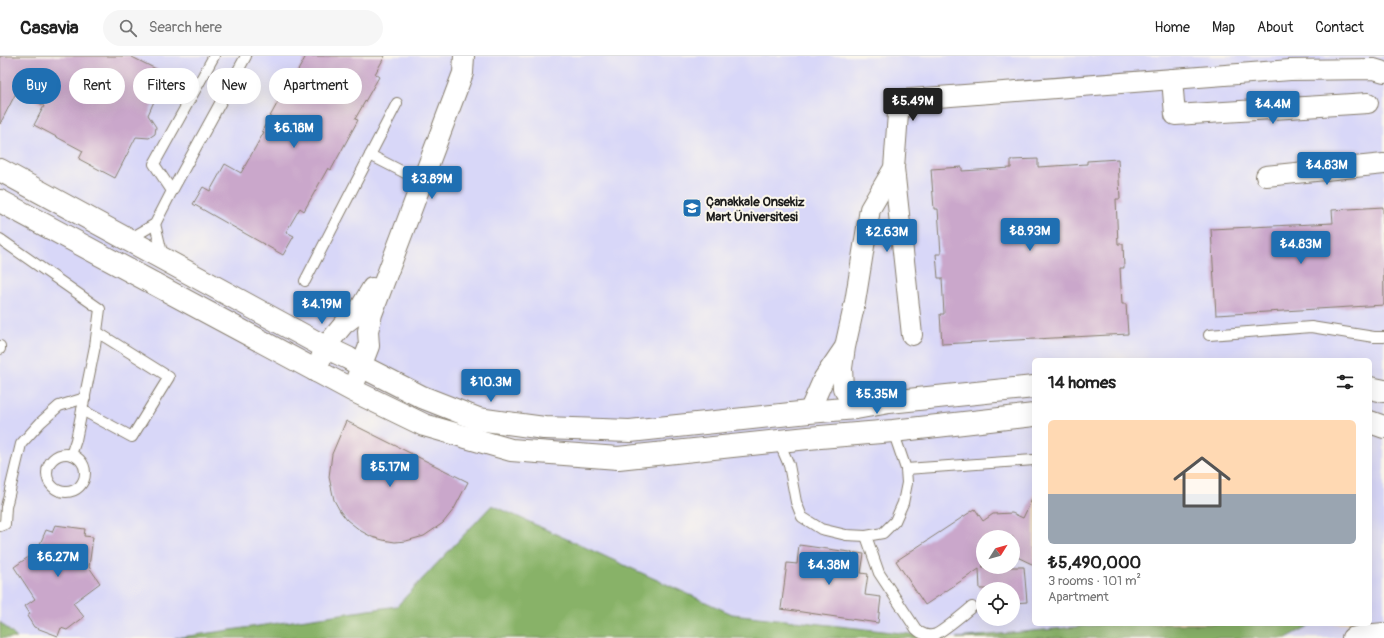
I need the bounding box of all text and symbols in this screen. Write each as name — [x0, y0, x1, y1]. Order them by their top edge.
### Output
search box — [103, 10, 383, 46]
text: Casavia — [20, 16, 79, 40]
icon: search — [117, 17, 139, 39]
text: Search here — [149, 18, 222, 37]
text: Home — [1155, 19, 1190, 36]
text: Map — [1212, 19, 1235, 36]
text: About — [1257, 19, 1293, 36]
text: Contact — [1315, 19, 1364, 36]
chip: Buy — [12, 68, 61, 104]
chip: Rent — [69, 68, 125, 104]
chip: Filters — [133, 68, 199, 104]
chip: New — [207, 68, 261, 104]
chip: Apartment — [269, 68, 362, 104]
pin: ₺5.49M — [880, 88, 946, 122]
pin: ₺4.4M — [1245, 91, 1301, 125]
text: ₺5.49M — [892, 93, 934, 109]
text: ₺4.4M — [1255, 96, 1291, 112]
pin: ₺6.18M — [261, 115, 327, 149]
text: ₺6.18M — [274, 120, 314, 136]
pin: ₺4.83M — [1294, 152, 1360, 186]
text: ₺4.83M — [1306, 157, 1348, 173]
pin: ₺3.89M — [399, 166, 465, 200]
text: ₺3.89M — [412, 171, 452, 187]
place label: Çanakkale Onsekiz Mart Üniversitesi — [706, 194, 805, 225]
school or university icon: Çanakkale Onsekiz Mart Üniversitesi — [681, 197, 703, 219]
pin: ₺8.93M — [997, 218, 1063, 252]
pin: ₺2.63M — [854, 219, 920, 253]
text: ₺8.93M — [1010, 223, 1050, 239]
text: ₺2.63M — [866, 224, 908, 240]
pin: ₺4.83M — [1268, 231, 1334, 265]
text: ₺4.83M — [1280, 236, 1322, 252]
pin: ₺4.19M — [289, 291, 355, 325]
text: ₺4.19M — [302, 296, 342, 312]
pin: ₺10.3M — [458, 369, 524, 403]
icon: filters — [1334, 371, 1356, 393]
text: 14 homes — [1048, 372, 1116, 393]
text: ₺10.3M — [470, 374, 512, 390]
pin: ₺5.35M — [844, 381, 910, 415]
text: ₺5.35M — [856, 386, 898, 402]
icon: home — [1166, 446, 1238, 518]
pin: ₺5.17M — [357, 454, 423, 488]
text: ₺5.17M — [370, 459, 410, 475]
north arrow — [976, 530, 1020, 574]
map controls — [976, 530, 1020, 626]
pin: ₺6.27M — [25, 544, 91, 578]
text: ₺6.27M — [37, 549, 79, 565]
pin: ₺4.38M — [796, 552, 862, 586]
text: ₺5,490,000 — [1048, 552, 1141, 573]
text: ₺4.38M — [808, 557, 850, 573]
text: 3 rooms · 101 m² — [1048, 573, 1141, 589]
button: locate — [976, 582, 1020, 626]
text: Apartment — [1048, 589, 1109, 605]

